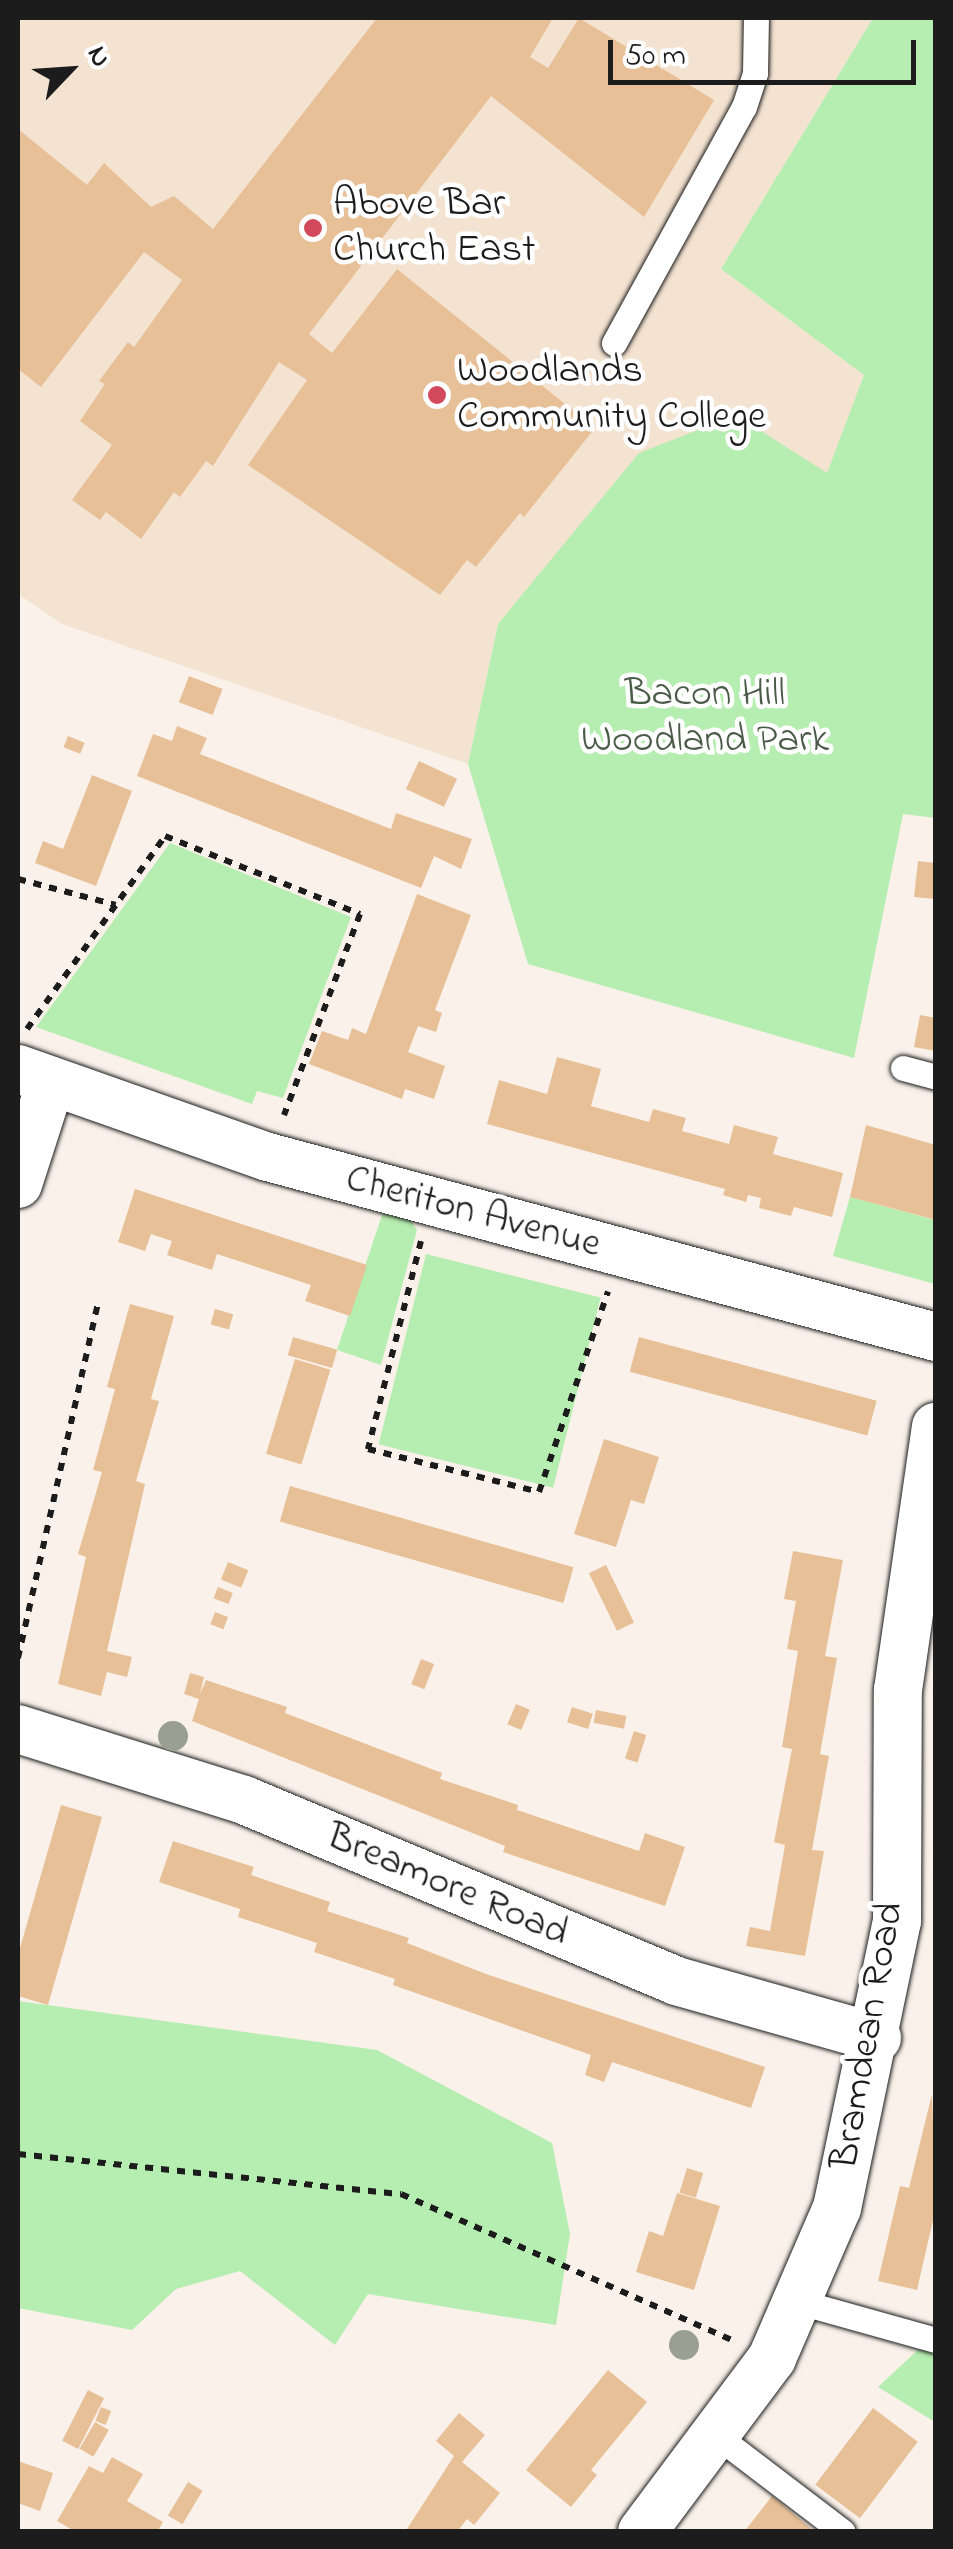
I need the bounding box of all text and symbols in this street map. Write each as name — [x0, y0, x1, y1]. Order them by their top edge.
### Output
north arrow — [20, 20, 120, 120]
scale bar — [613, 20, 920, 82]
text: 50 m — [625, 35, 686, 79]
text: N — [75, 40, 120, 74]
place label: Above Bar Church East — [333, 181, 536, 275]
marker: Above Bar Church East — [302, 217, 324, 239]
place label: Woodlands Community College — [457, 348, 766, 442]
marker: Woodlands Community College — [426, 384, 448, 406]
park label: Bacon Hill Woodland Park — [581, 671, 829, 765]
street label: Cheriton Avenue — [340, 1156, 606, 1270]
street label: Breamore Road — [319, 1814, 575, 1958]
street label: Bramdean Road — [822, 1899, 916, 2173]

